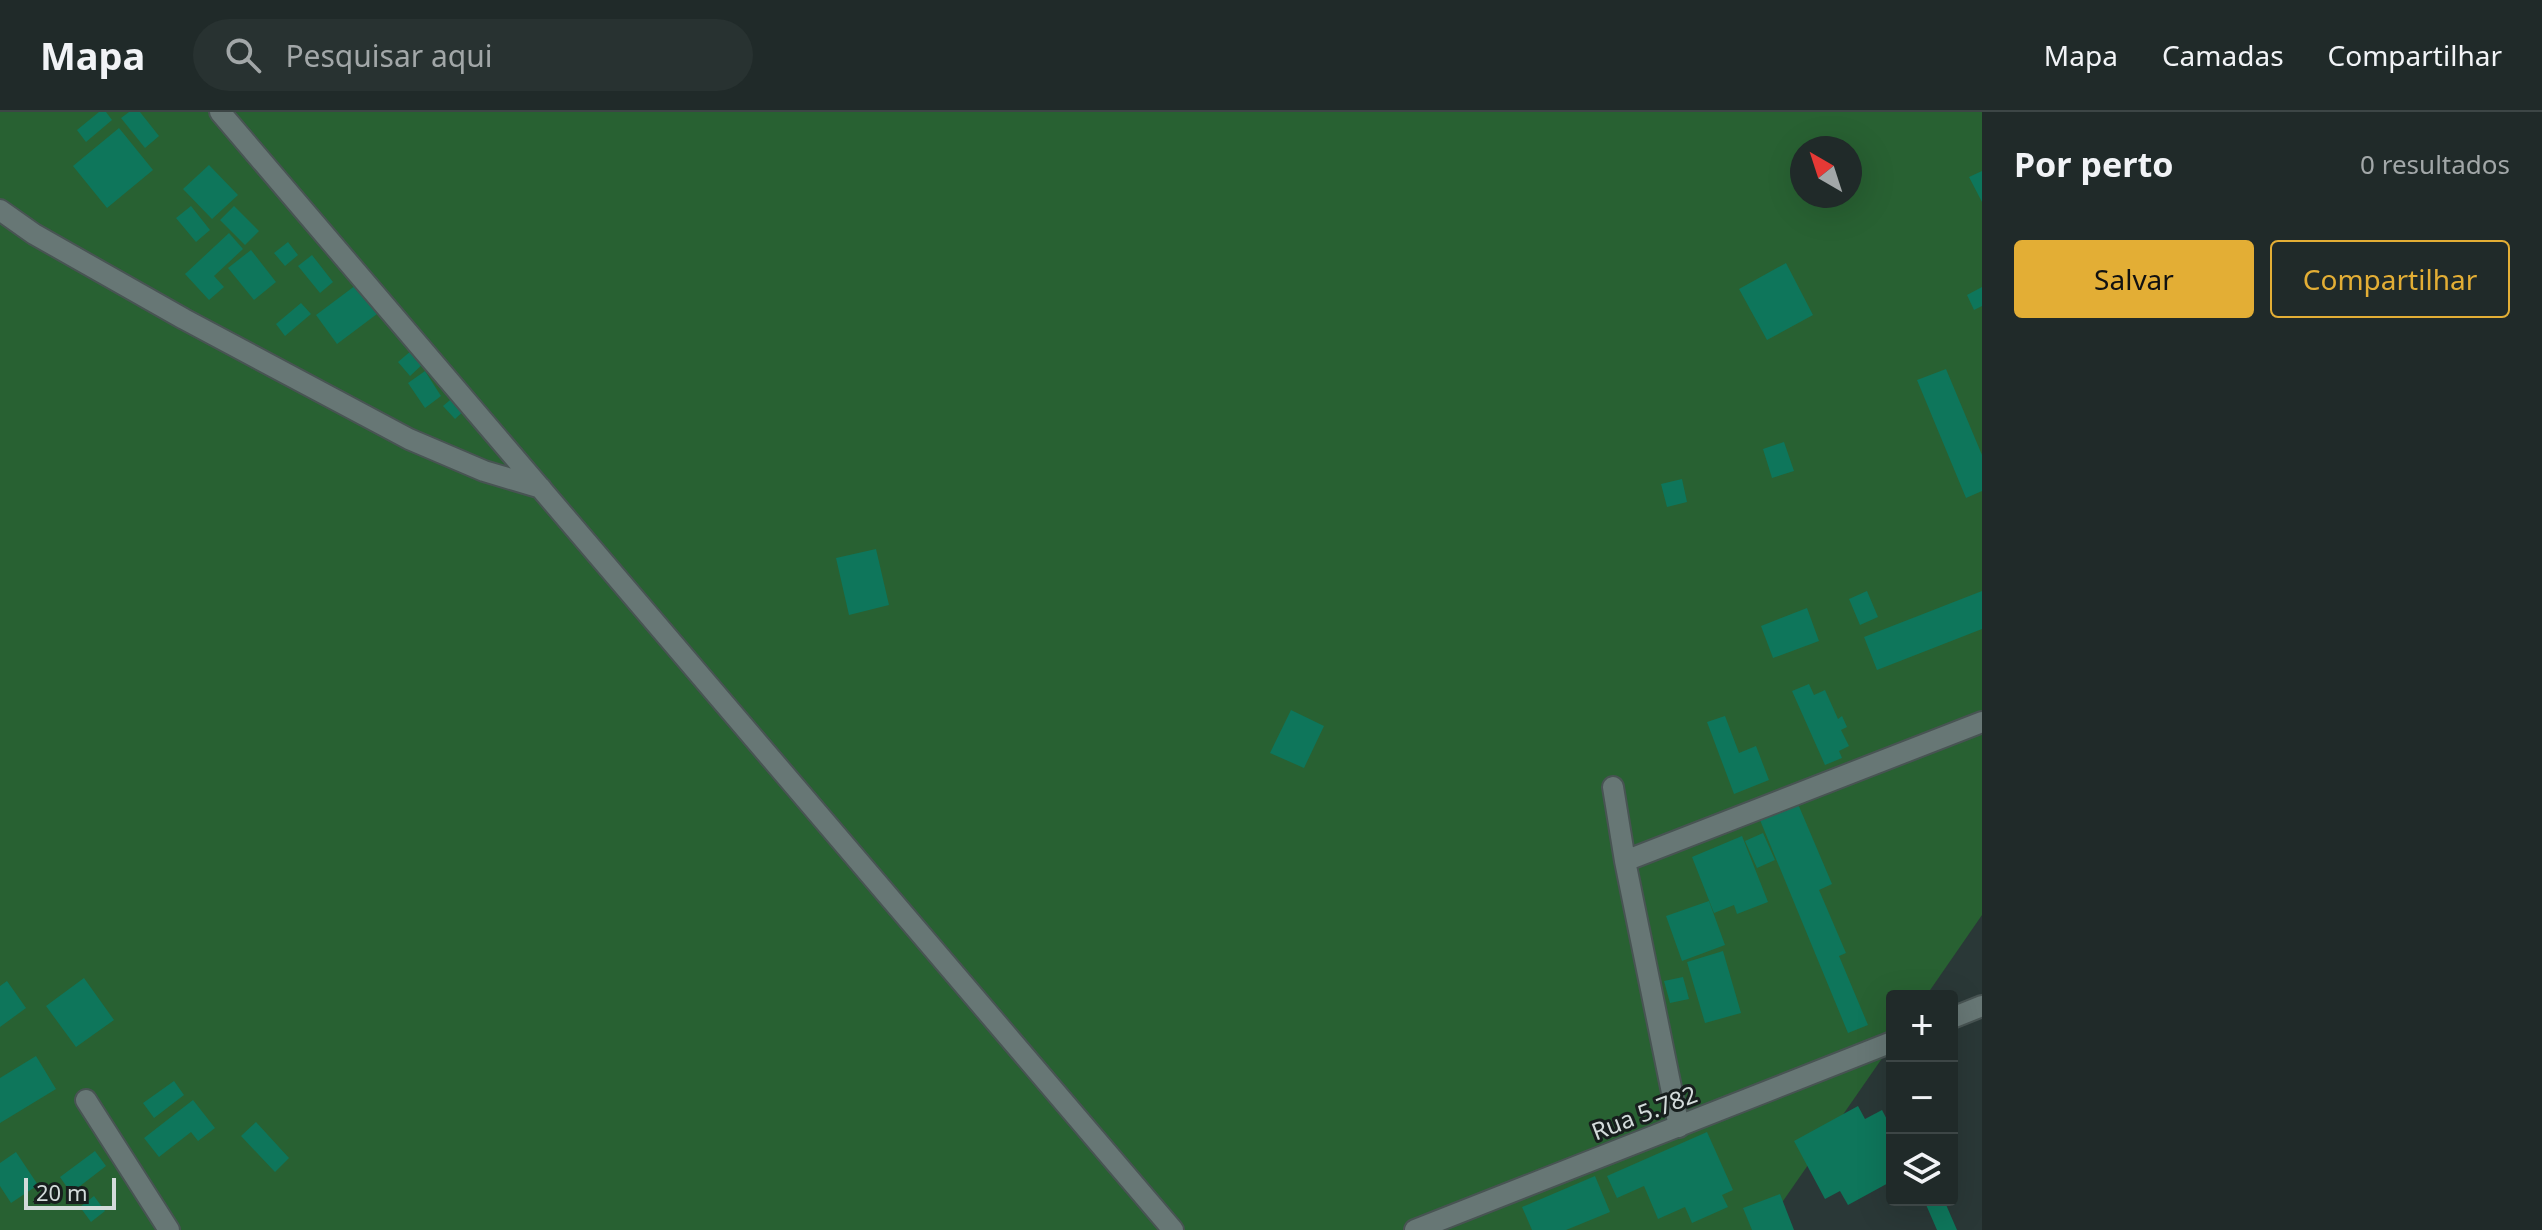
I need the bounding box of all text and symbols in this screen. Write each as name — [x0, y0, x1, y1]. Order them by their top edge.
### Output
search box — [193, 19, 753, 91]
text: Mapa — [40, 29, 145, 81]
icon: search — [221, 33, 265, 77]
text: Pesquisar aqui — [285, 35, 493, 76]
text: Mapa — [2044, 36, 2118, 74]
text: Camadas — [2162, 36, 2284, 74]
text: Compartilhar — [2328, 36, 2502, 74]
north arrow — [1790, 136, 1862, 208]
text: Por perto — [2014, 141, 2173, 187]
text: 0 resultados — [2360, 146, 2510, 182]
button: Salvar — [2014, 240, 2254, 318]
button: Compartilhar — [2270, 240, 2510, 318]
map controls — [1886, 990, 1958, 1206]
button: + — [1886, 990, 1958, 1062]
button: − — [1886, 1062, 1958, 1134]
street label: Rua 5.782 — [1586, 1077, 1702, 1147]
button: layers — [1886, 1134, 1958, 1206]
scale bar — [24, 1174, 116, 1210]
text: 20 m — [36, 1177, 87, 1207]

